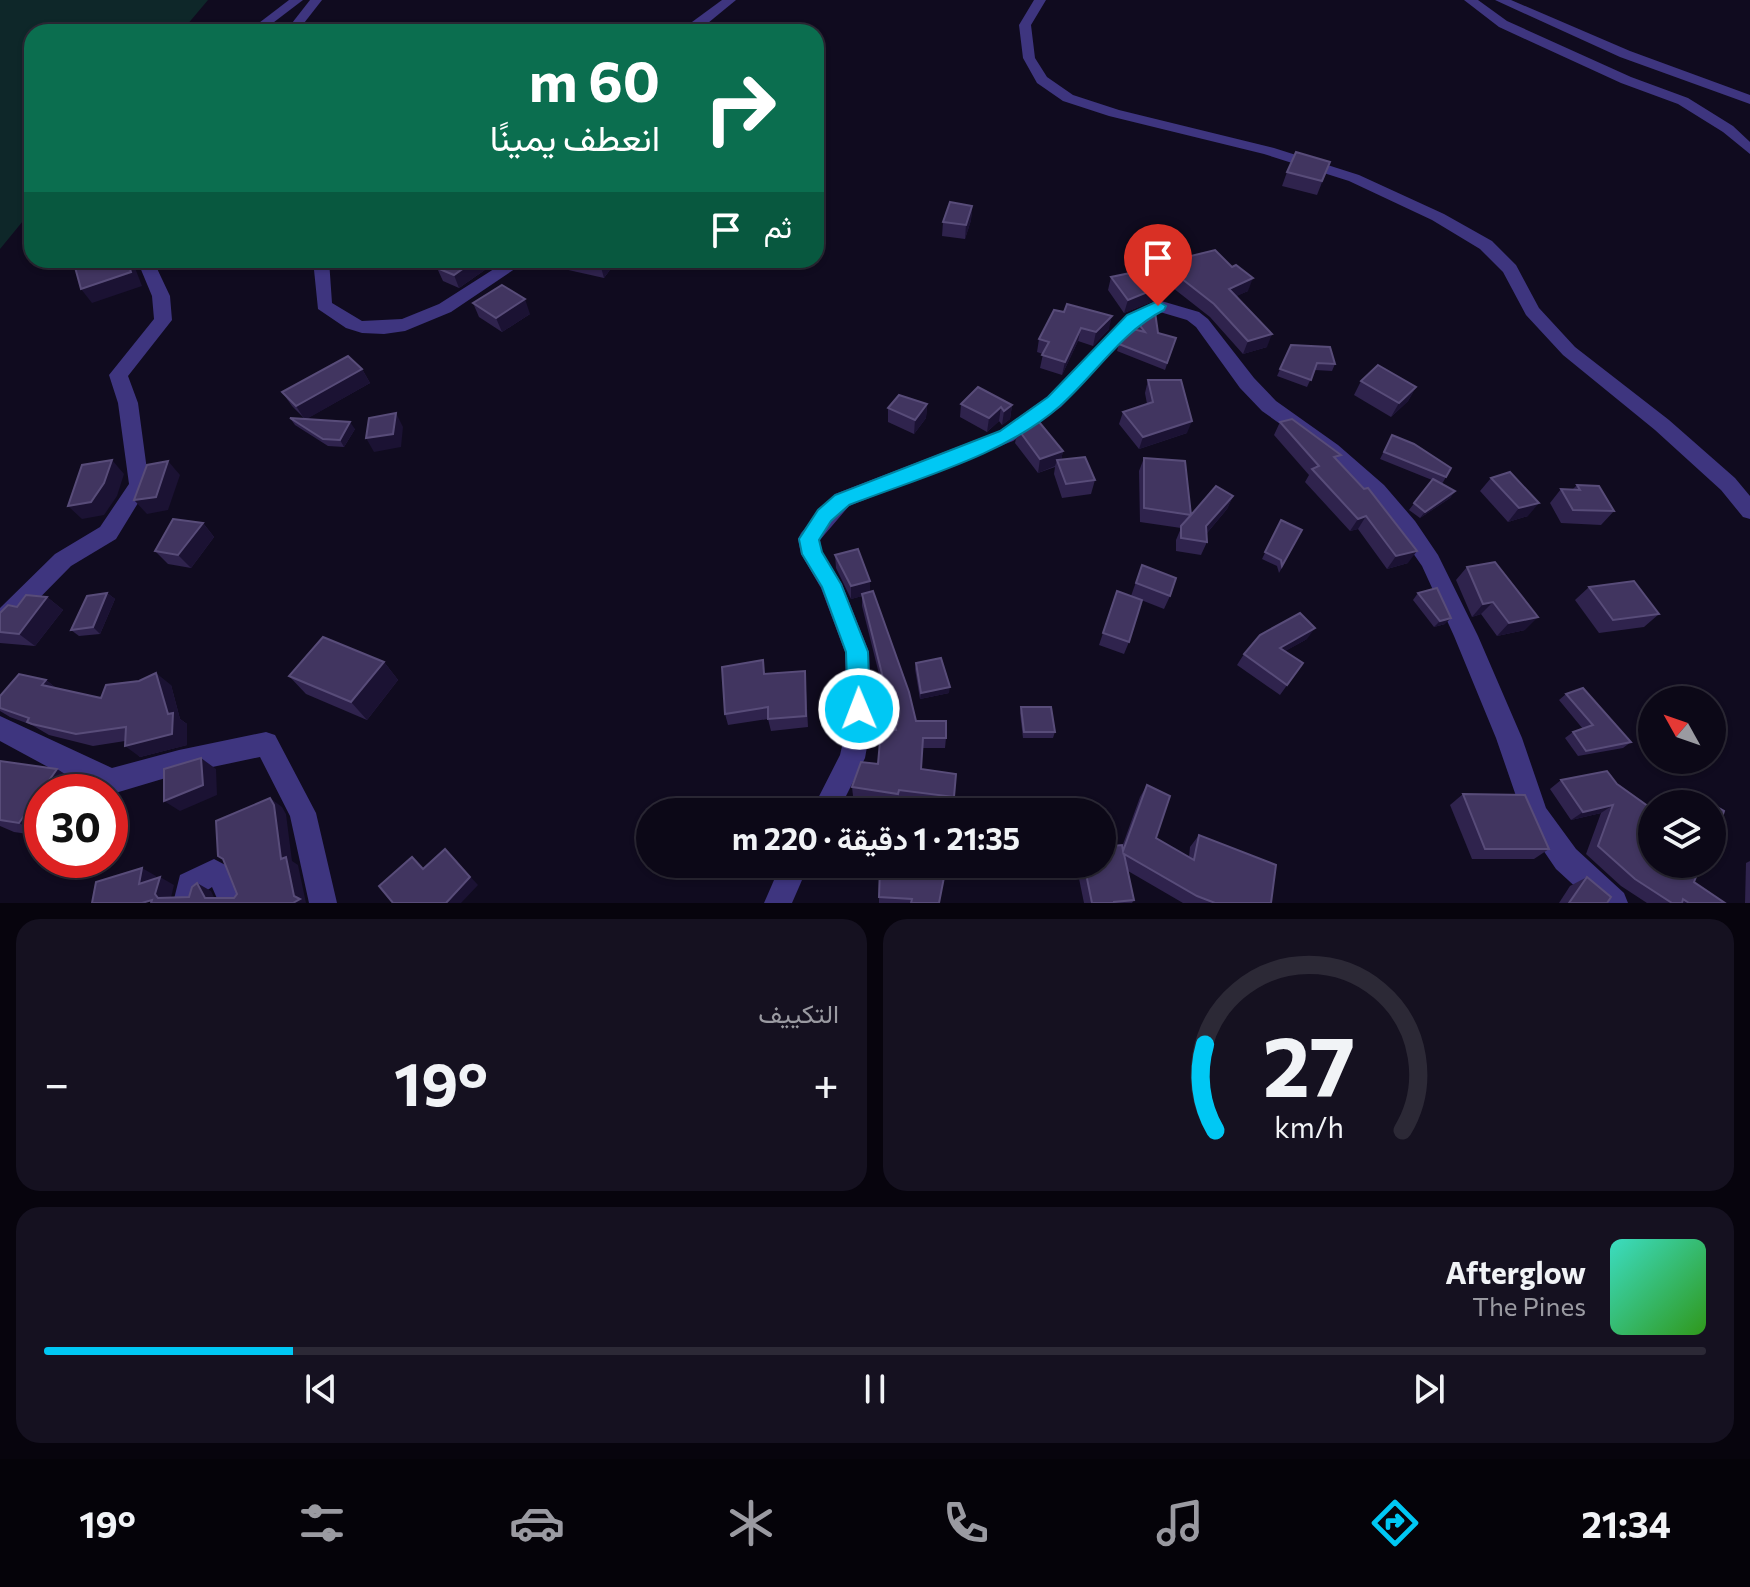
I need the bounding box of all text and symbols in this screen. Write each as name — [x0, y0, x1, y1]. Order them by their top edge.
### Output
text: 60 m — [529, 45, 660, 114]
icon: right — [688, 56, 792, 160]
text: انعطف يمينًا — [490, 114, 660, 158]
text: ثم — [764, 207, 792, 244]
icon: arrive — [704, 208, 748, 252]
pin — [1124, 224, 1192, 306]
icon: arrive — [1136, 236, 1180, 280]
position arrow — [817, 667, 901, 751]
north arrow — [1638, 686, 1726, 774]
map controls — [1638, 686, 1726, 878]
speed limit sign: 30 — [24, 774, 128, 878]
button: layers — [1638, 790, 1726, 878]
text: 21:35 · 1 دقيقة · 220 m — [732, 819, 1020, 856]
text: التكييف — [758, 997, 839, 1028]
text: 27 — [1262, 1012, 1355, 1114]
text: 19° — [394, 1045, 488, 1118]
text: − — [44, 1055, 69, 1109]
text: + — [813, 1055, 839, 1109]
text: km/h — [1274, 1109, 1343, 1144]
text: Afterglow — [1445, 1253, 1586, 1290]
text: The Pines — [1472, 1290, 1586, 1321]
icon: previous — [299, 1367, 343, 1411]
icon: pause — [853, 1367, 897, 1411]
icon: next — [1407, 1367, 1451, 1411]
icon: filters — [294, 1495, 350, 1551]
icon: car — [509, 1495, 565, 1551]
icon: climate — [723, 1495, 779, 1551]
icon: phone — [938, 1495, 994, 1551]
icon: music — [1152, 1495, 1208, 1551]
icon: directions — [1367, 1495, 1423, 1551]
text: 19° — [79, 1501, 136, 1545]
text: 21:34 — [1581, 1501, 1671, 1545]

